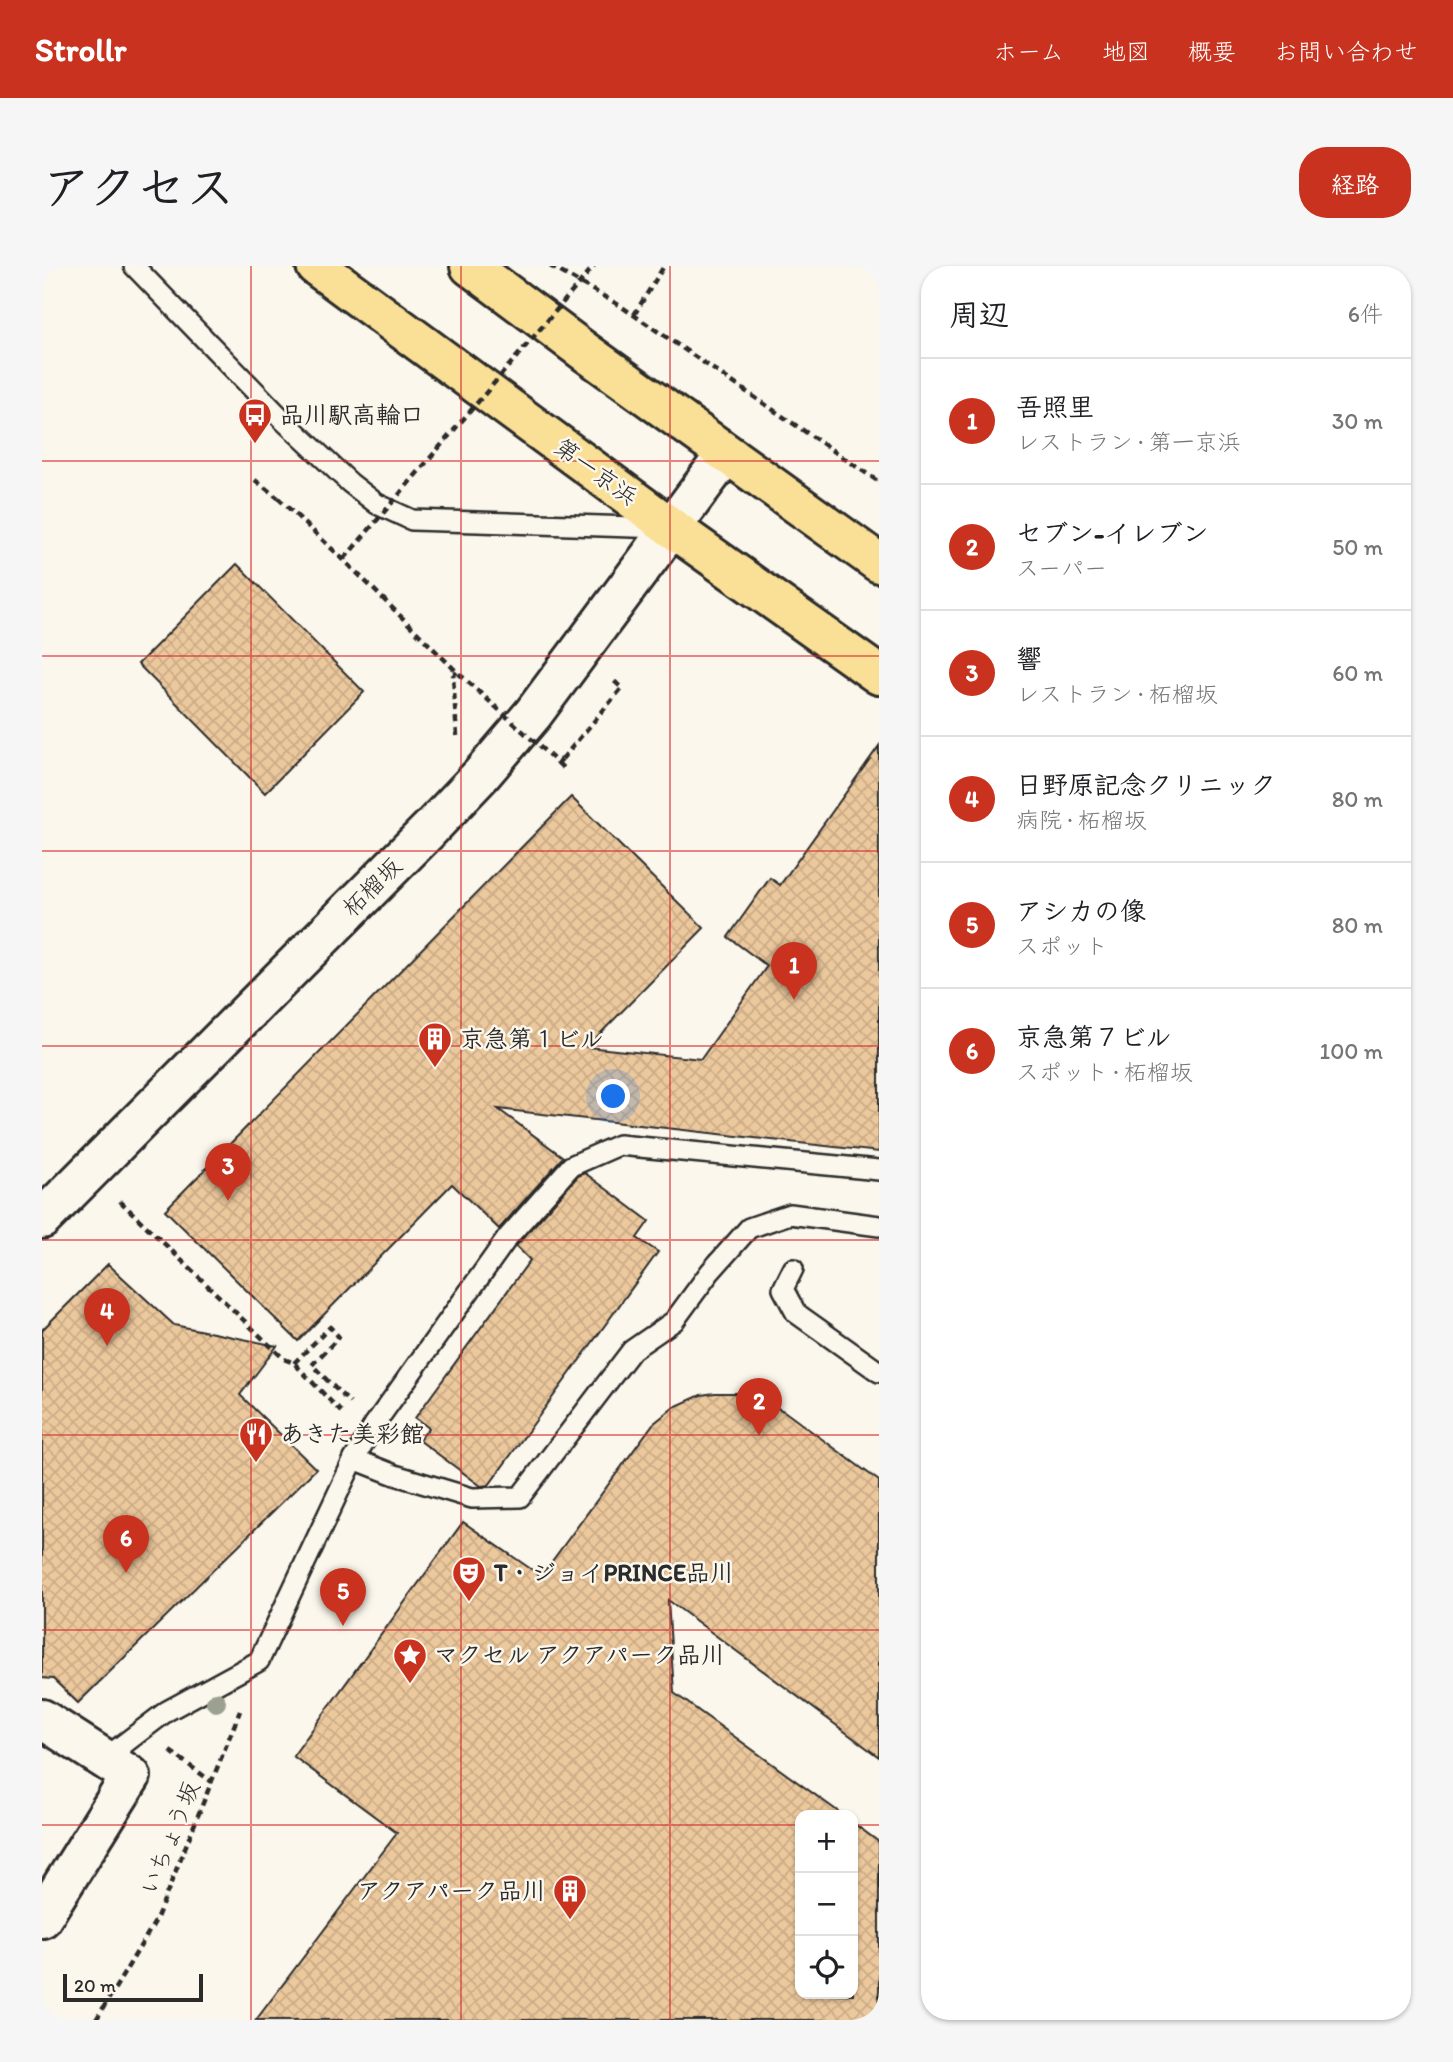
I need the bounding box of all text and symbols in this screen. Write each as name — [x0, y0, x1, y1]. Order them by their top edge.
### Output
text: Strollr — [35, 30, 126, 69]
text: ホーム — [993, 37, 1064, 66]
text: 地図 — [1102, 37, 1150, 66]
text: 概要 — [1188, 37, 1236, 66]
text: お問い合わせ — [1274, 37, 1418, 66]
button: 経路 — [1299, 147, 1411, 218]
text: アクセス — [42, 157, 235, 216]
text: 周辺 — [949, 296, 1009, 333]
text: 6件 — [1348, 300, 1383, 328]
text: 吾照里 — [1016, 391, 1094, 423]
bus stop icon: 品川駅高輪口 — [236, 396, 274, 445]
place label: 品川駅高輪口 — [280, 400, 424, 429]
text: 1 — [967, 407, 977, 435]
text: 30 m — [1332, 407, 1383, 435]
text: レストラン · 第一京浜 — [1016, 428, 1241, 456]
street label: 第一京浜 — [549, 432, 644, 512]
text: セブン-イレブン — [1016, 517, 1208, 549]
text: 2 — [966, 533, 978, 561]
text: 50 m — [1332, 533, 1383, 561]
text: スーパー — [1016, 554, 1107, 582]
text: 響 — [1016, 643, 1042, 675]
text: 3 — [966, 659, 978, 687]
text: 60 m — [1332, 659, 1383, 687]
text: レストラン · 柘榴坂 — [1016, 680, 1218, 708]
text: 日野原記念クリニック — [1016, 769, 1276, 801]
text: 4 — [965, 785, 979, 813]
text: 80 m — [1332, 785, 1383, 813]
text: 病院 · 柘榴坂 — [1016, 806, 1147, 834]
street label: 柘榴坂 — [336, 851, 407, 922]
text: アシカの像 — [1016, 895, 1146, 927]
text: 5 — [966, 911, 978, 939]
text: 80 m — [1332, 911, 1383, 939]
text: スポット — [1016, 932, 1108, 960]
pin: 1 — [771, 942, 817, 1000]
building icon: 京急第１ビル — [416, 1020, 454, 1069]
text: 京急第７ビル — [1016, 1021, 1171, 1053]
place label: 京急第１ビル — [460, 1024, 604, 1053]
text: 6 — [966, 1037, 978, 1065]
text: 100 m — [1319, 1037, 1383, 1065]
text: スポット · 柘榴坂 — [1016, 1058, 1193, 1086]
your location — [596, 1079, 630, 1113]
pin: 3 — [205, 1143, 251, 1201]
pin: 4 — [84, 1288, 130, 1346]
pin: 2 — [736, 1378, 782, 1436]
restaurant icon: あきた美彩館 — [237, 1415, 275, 1464]
place label: あきた美彩館 — [280, 1419, 424, 1448]
pin: 6 — [103, 1515, 149, 1573]
theatre icon: T・ジョイPRINCE品川 — [450, 1554, 488, 1603]
place label: T・ジョイPRINCE品川 — [493, 1558, 734, 1587]
pin: 5 — [320, 1568, 366, 1626]
place icon: マクセル アクアパーク品川 — [391, 1636, 429, 1685]
place label: マクセル アクアパーク品川 — [434, 1640, 725, 1669]
street label: いちょう坂 — [134, 1777, 205, 1899]
map controls — [795, 1810, 858, 1999]
button: + — [795, 1810, 858, 1873]
building icon: アクアパーク品川 — [551, 1872, 589, 1921]
button: − — [795, 1873, 858, 1936]
place label: アクアパーク品川 — [357, 1876, 546, 1905]
button: locate — [795, 1936, 858, 1999]
scale bar — [63, 1971, 203, 2003]
text: 20 m — [74, 1974, 116, 1997]

